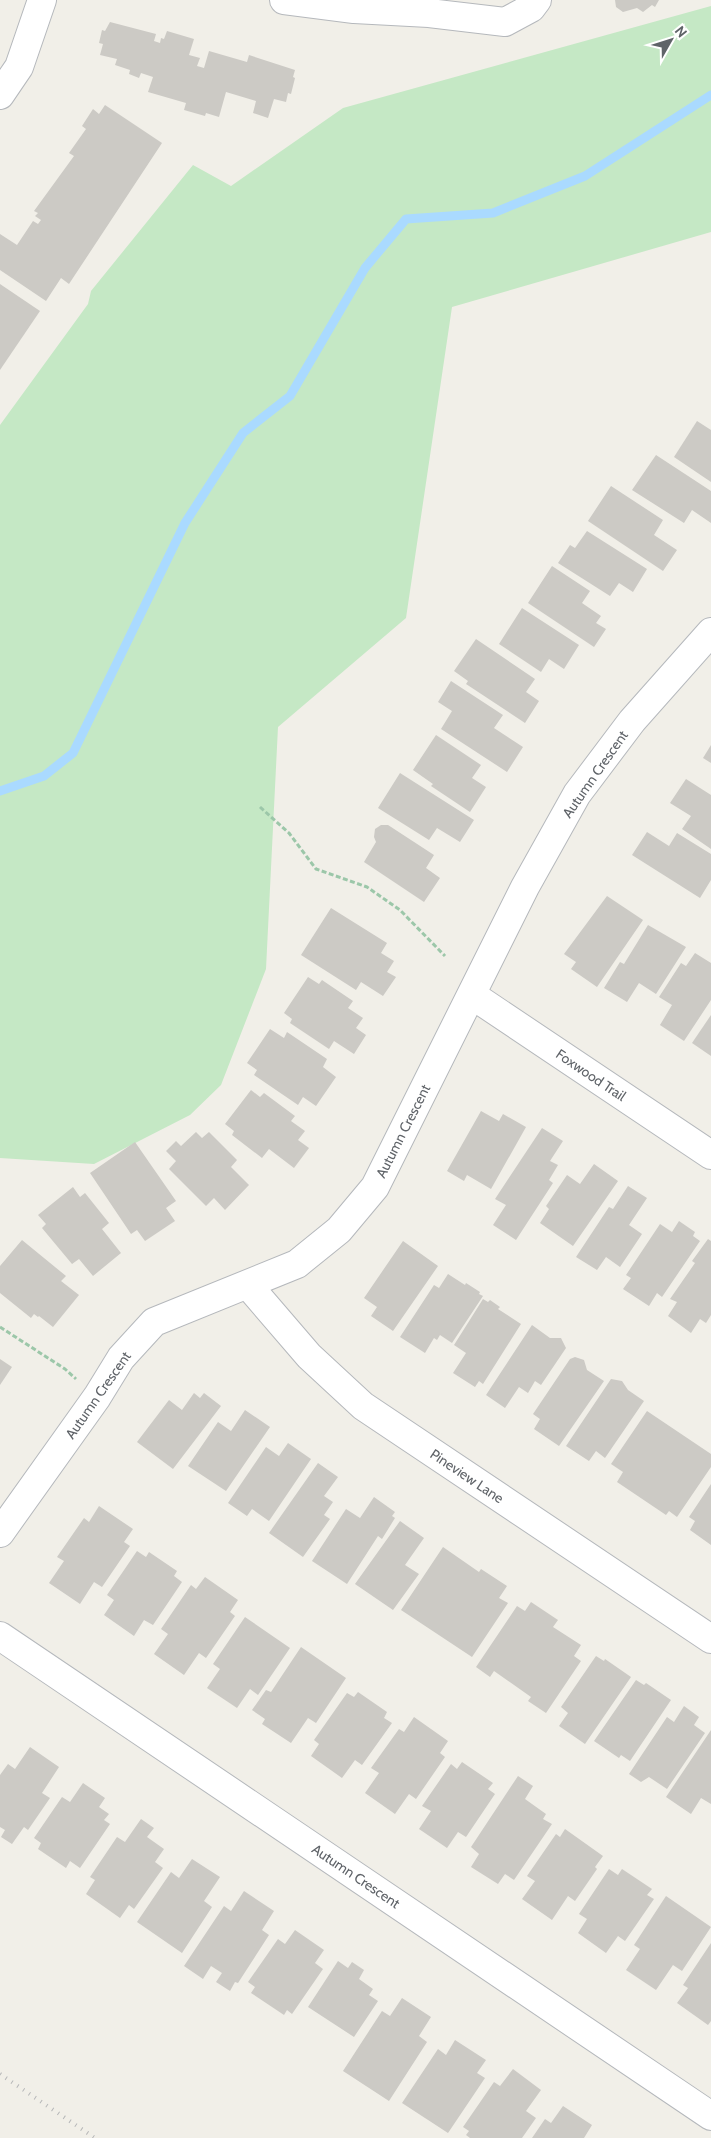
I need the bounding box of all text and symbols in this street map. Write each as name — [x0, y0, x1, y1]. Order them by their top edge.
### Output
north arrow — [646, 15, 696, 65]
text: N — [671, 22, 691, 41]
street label: Autumn Crescent — [558, 727, 632, 821]
street label: Foxwood Trail — [553, 1045, 630, 1105]
street label: Autumn Crescent — [372, 1081, 434, 1181]
street label: Autumn Crescent — [61, 1348, 135, 1442]
street label: Pineview Lane — [427, 1445, 507, 1507]
street label: Autumn Crescent — [308, 1840, 404, 1912]

